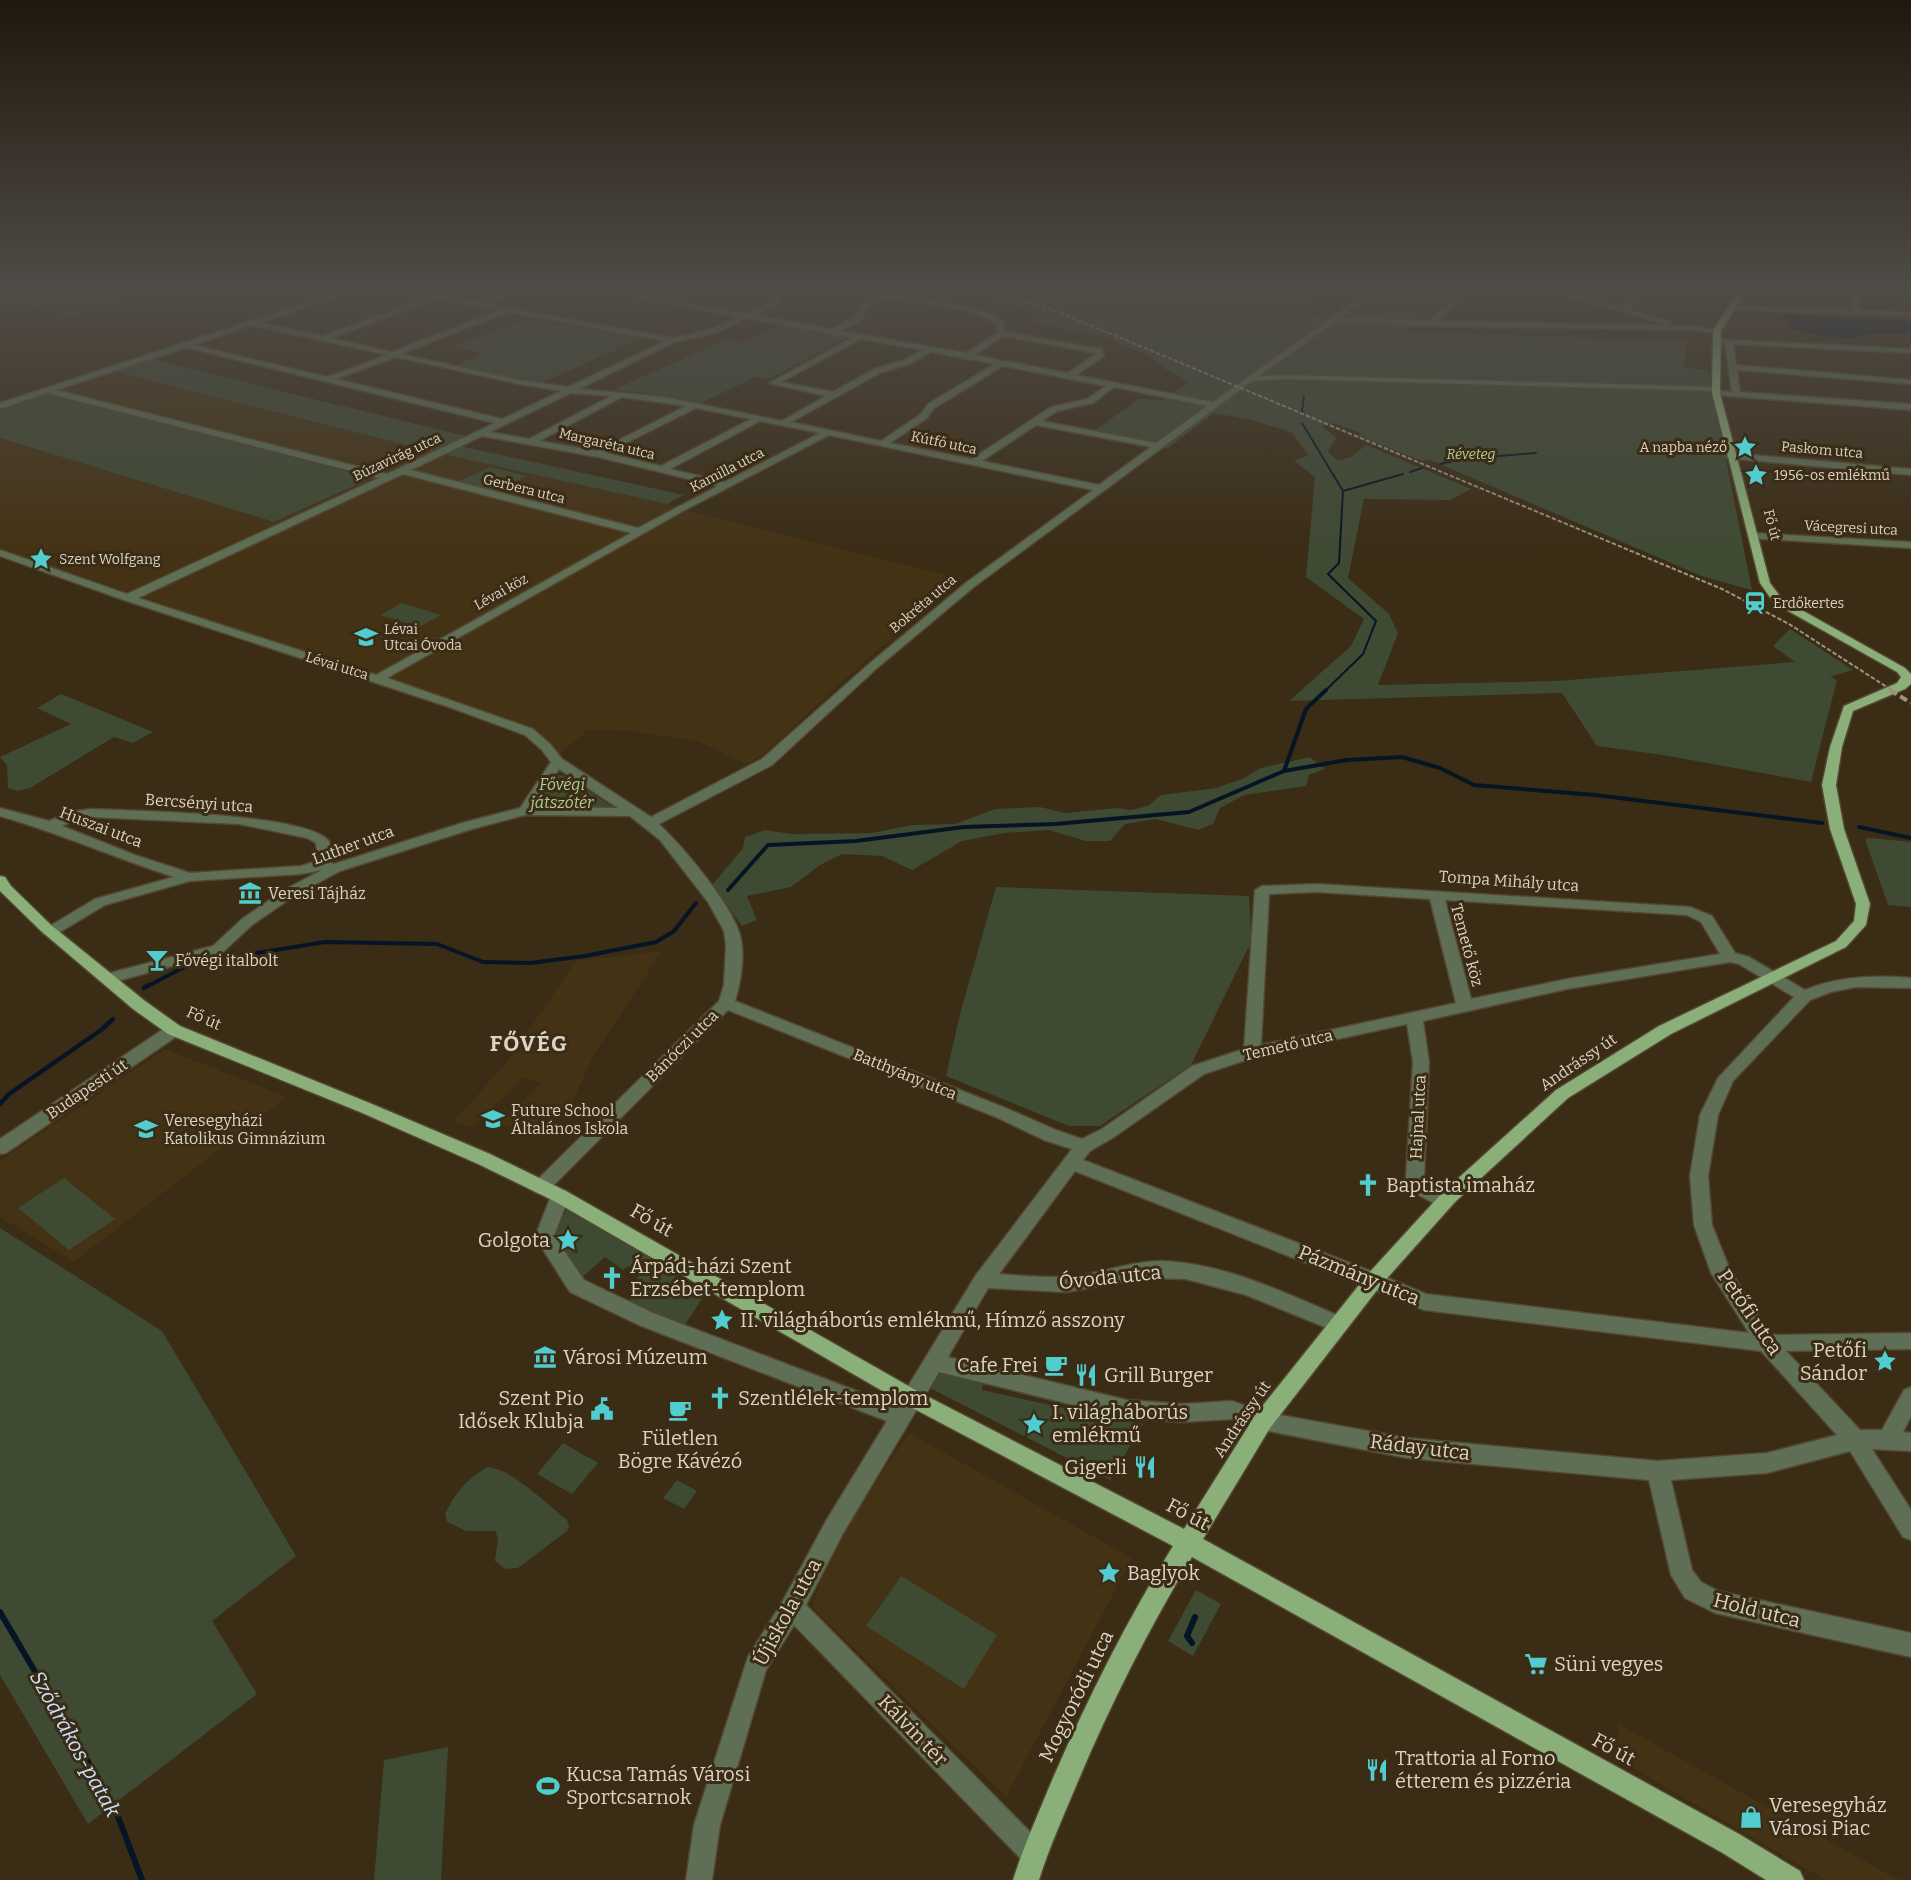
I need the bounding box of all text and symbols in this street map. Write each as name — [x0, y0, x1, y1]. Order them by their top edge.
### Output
street label: Margaréta utca — [557, 425, 657, 463]
street label: Kútfő utca — [909, 428, 979, 458]
street label: Búzavirág utca — [350, 429, 444, 485]
place icon: A napba néző — [1732, 434, 1758, 460]
street label: Paskom utca — [1780, 438, 1864, 462]
place label: A napba néző — [1640, 439, 1727, 456]
street label: Kamilla utca — [687, 444, 767, 496]
park label: Réveteg — [1446, 446, 1496, 463]
place icon: 1956-os emlékmű — [1743, 462, 1769, 488]
place label: 1956-os emlékmű — [1774, 467, 1890, 484]
street label: Gerbera utca — [481, 471, 567, 507]
street label: Fő út — [1760, 508, 1784, 542]
street label: Vácegresi utca — [1804, 517, 1899, 539]
place icon: Szent Wolfgang — [28, 546, 54, 572]
place label: Szent Wolfgang — [59, 551, 161, 568]
street label: Lévai köz — [471, 570, 531, 614]
street label: Bokréta utca — [886, 571, 960, 637]
station icon: Erdőkertes — [1742, 590, 1768, 616]
place label: Erdőkertes — [1773, 595, 1844, 612]
place label: Lévai Utcai Óvoda — [384, 621, 462, 654]
school or university icon: Lévai Utcai Óvoda — [353, 624, 379, 650]
street label: Lévai utca — [304, 648, 371, 684]
park label: Fővégi játszótér — [528, 775, 595, 812]
street label: Bercsényi utca — [144, 790, 254, 816]
street label: Huszai utca — [57, 803, 145, 852]
street label: Luther utca — [310, 821, 397, 869]
street label: Tompa Mihály utca — [1438, 867, 1580, 895]
museum icon: Veresi Tájház — [237, 880, 263, 906]
place label: Veresi Tájház — [268, 884, 366, 903]
street label: Temető köz — [1447, 902, 1487, 989]
bar icon: Fővégi italbolt — [144, 947, 170, 973]
place label: Fővégi italbolt — [175, 951, 279, 970]
street label: Fő út — [184, 1002, 225, 1034]
street label: Bánóczi utca — [642, 1006, 722, 1086]
street label: Temető utca — [1241, 1025, 1335, 1065]
street label: Andrássy út — [1536, 1029, 1620, 1095]
district label: FŐVÉG — [490, 1030, 568, 1057]
street label: Batthyány utca — [850, 1045, 960, 1104]
street label: Budapesti út — [43, 1055, 131, 1123]
street label: Hajnal utca — [1406, 1074, 1430, 1160]
place label: Future School Általános Iskola — [511, 1101, 629, 1138]
school or university icon: Future School Általános Iskola — [480, 1106, 506, 1132]
place label: Veresegyházi Katolikus Gimnázium — [164, 1111, 326, 1148]
school or university icon: Veresegyházi Katolikus Gimnázium — [133, 1116, 159, 1142]
church icon: Baptista imaház — [1355, 1172, 1381, 1198]
place label: Baptista imaház — [1386, 1173, 1535, 1197]
street label: Fő út — [626, 1198, 678, 1242]
place icon: Golgota — [555, 1227, 581, 1253]
place label: Golgota — [478, 1228, 550, 1252]
street label: Pázmány utca — [1295, 1240, 1423, 1310]
place label: Árpád-házi Szent Erzsébet-templom — [630, 1254, 805, 1301]
street label: Óvoda utca — [1058, 1260, 1163, 1294]
church icon: Árpád-házi Szent Erzsébet-templom — [599, 1265, 625, 1291]
street label: Petőfi utca — [1713, 1265, 1787, 1360]
place icon: II. világháborús emlékmű, Hímző asszony — [709, 1307, 735, 1333]
place label: II. világháborús emlékmű, Hímző asszony — [740, 1308, 1125, 1332]
place label: Petőfi Sándor — [1800, 1338, 1867, 1385]
museum icon: Városi Múzeum — [532, 1344, 558, 1370]
place label: Városi Múzeum — [563, 1345, 708, 1369]
place icon: Petőfi Sándor — [1872, 1348, 1898, 1374]
cafe icon: Cafe Frei — [1043, 1352, 1069, 1378]
place label: Cafe Frei — [957, 1353, 1038, 1377]
restaurant icon: Grill Burger — [1073, 1362, 1099, 1388]
place label: Grill Burger — [1104, 1363, 1213, 1387]
street label: Andrássy út — [1209, 1377, 1275, 1461]
church icon: Szentlélek-templom — [707, 1385, 733, 1411]
place label: Szent Pio Idősek Klubja — [458, 1386, 584, 1434]
place label: Szentlélek-templom — [738, 1386, 928, 1410]
public building icon: Szent Pio Idősek Klubja — [589, 1396, 615, 1422]
cafe icon: Fületlen Bögre Kávézó — [667, 1397, 693, 1423]
place label: I. világháborús emlékmű — [1052, 1400, 1188, 1447]
place icon: I. világháborús emlékmű — [1021, 1411, 1047, 1437]
place label: Fületlen Bögre Kávézó — [618, 1426, 742, 1473]
street label: Ráday utca — [1369, 1429, 1471, 1465]
restaurant icon: Gigerli — [1132, 1454, 1158, 1480]
place label: Gigerli — [1064, 1455, 1127, 1479]
street label: Fő út — [1162, 1493, 1214, 1535]
street label: Újiskola utca — [748, 1554, 827, 1670]
place icon: Baglyok — [1096, 1560, 1122, 1586]
place label: Baglyok — [1127, 1561, 1200, 1585]
street label: Hold utca — [1711, 1588, 1803, 1632]
street label: Mogyoródi utca — [1034, 1626, 1118, 1766]
supermarket icon: Süni vegyes — [1523, 1651, 1549, 1677]
place label: Süni vegyes — [1554, 1652, 1663, 1676]
water label: Sződrákos-patak — [24, 1666, 126, 1822]
street label: Kálvin tér — [873, 1689, 953, 1771]
street label: Fő út — [1588, 1727, 1640, 1771]
place label: Trattoria al Forno étterem és pizzéria — [1395, 1746, 1571, 1793]
restaurant icon: Trattoria al Forno étterem és pizzéria — [1364, 1757, 1390, 1783]
place label: Kucsa Tamás Városi Sportcsarnok — [566, 1762, 750, 1809]
sports icon: Kucsa Tamás Városi Sportcsarnok — [535, 1773, 561, 1799]
place label: Veresegyház Városi Piac — [1769, 1793, 1887, 1840]
shop icon: Veresegyház Városi Piac — [1738, 1804, 1764, 1830]

